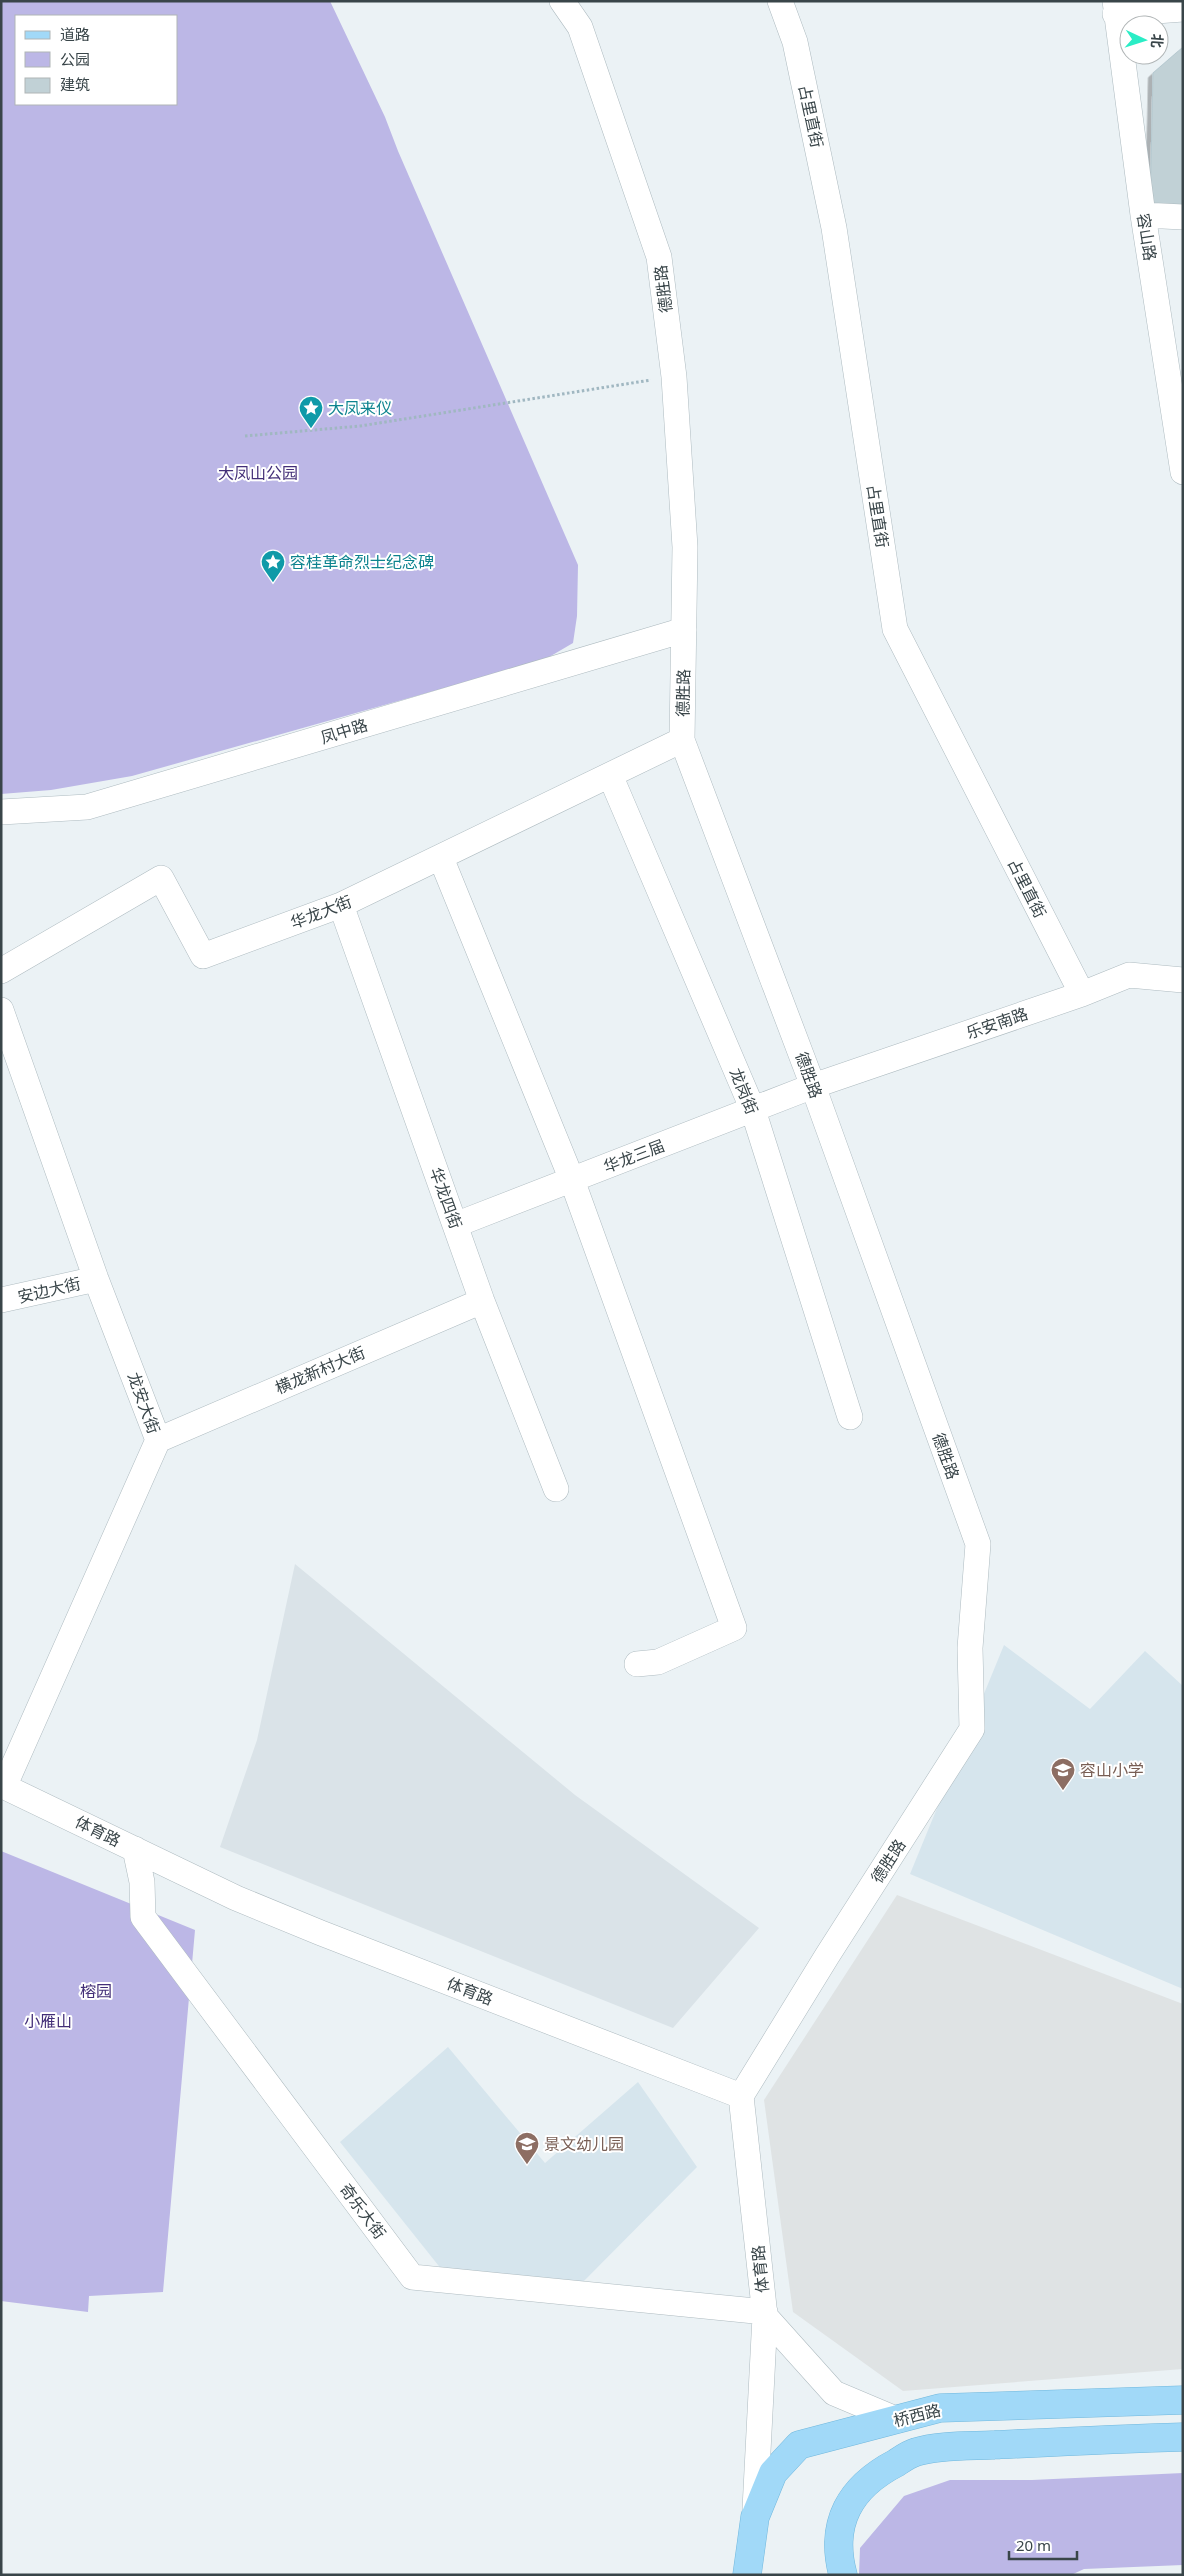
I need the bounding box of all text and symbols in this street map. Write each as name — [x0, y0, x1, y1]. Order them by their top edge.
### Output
legend — [15, 15, 178, 105]
north arrow — [1119, 15, 1169, 65]
text: 道路 — [60, 24, 90, 44]
text: 北 — [1148, 33, 1167, 49]
text: 公园 — [60, 49, 90, 69]
text: 建筑 — [60, 74, 90, 94]
street label: 占里直街 — [794, 82, 828, 150]
street label: 容山路 — [1132, 212, 1162, 262]
street label: 德胜路 — [649, 264, 677, 314]
place icon: 大凤来仪 — [298, 395, 324, 429]
place label: 大凤来仪 — [328, 397, 392, 419]
park label: 大凤山公园 — [218, 462, 298, 484]
street label: 占里直街 — [862, 483, 894, 549]
place icon: 容桂革命烈士纪念碑 — [260, 549, 286, 583]
place label: 容桂革命烈士纪念碑 — [290, 551, 434, 573]
street label: 德胜路 — [672, 669, 694, 717]
street label: 凤中路 — [318, 713, 370, 749]
street label: 占里直街 — [1003, 854, 1051, 922]
street label: 华龙大街 — [287, 890, 355, 934]
street label: 乐安南路 — [963, 1002, 1031, 1044]
street label: 德胜路 — [790, 1049, 828, 1101]
street label: 龙岗街 — [725, 1065, 763, 1117]
street label: 华龙三届 — [600, 1134, 668, 1178]
street label: 华龙四街 — [425, 1164, 467, 1232]
street label: 安边大街 — [15, 1272, 83, 1308]
street label: 横龙新村大街 — [272, 1341, 368, 1399]
street label: 龙安大街 — [123, 1369, 165, 1437]
street label: 德胜路 — [927, 1430, 965, 1482]
school or university icon: 容山小学 — [1050, 1757, 1076, 1791]
place label: 容山小学 — [1080, 1759, 1144, 1781]
street label: 体育路 — [72, 1811, 124, 1851]
street label: 德胜路 — [866, 1835, 910, 1887]
street label: 体育路 — [444, 1972, 496, 2010]
park label: 榕园 — [80, 1980, 112, 2002]
park label: 小雁山 — [24, 2010, 72, 2032]
school or university icon: 景文幼儿园 — [514, 2131, 540, 2165]
place label: 景文幼儿园 — [544, 2133, 624, 2155]
street label: 奇乐大街 — [335, 2179, 391, 2243]
street label: 体育路 — [747, 2244, 773, 2294]
street label: 桥西路 — [891, 2399, 943, 2431]
scale bar — [1009, 2528, 1076, 2560]
text: 20 m — [1016, 2535, 1051, 2555]

